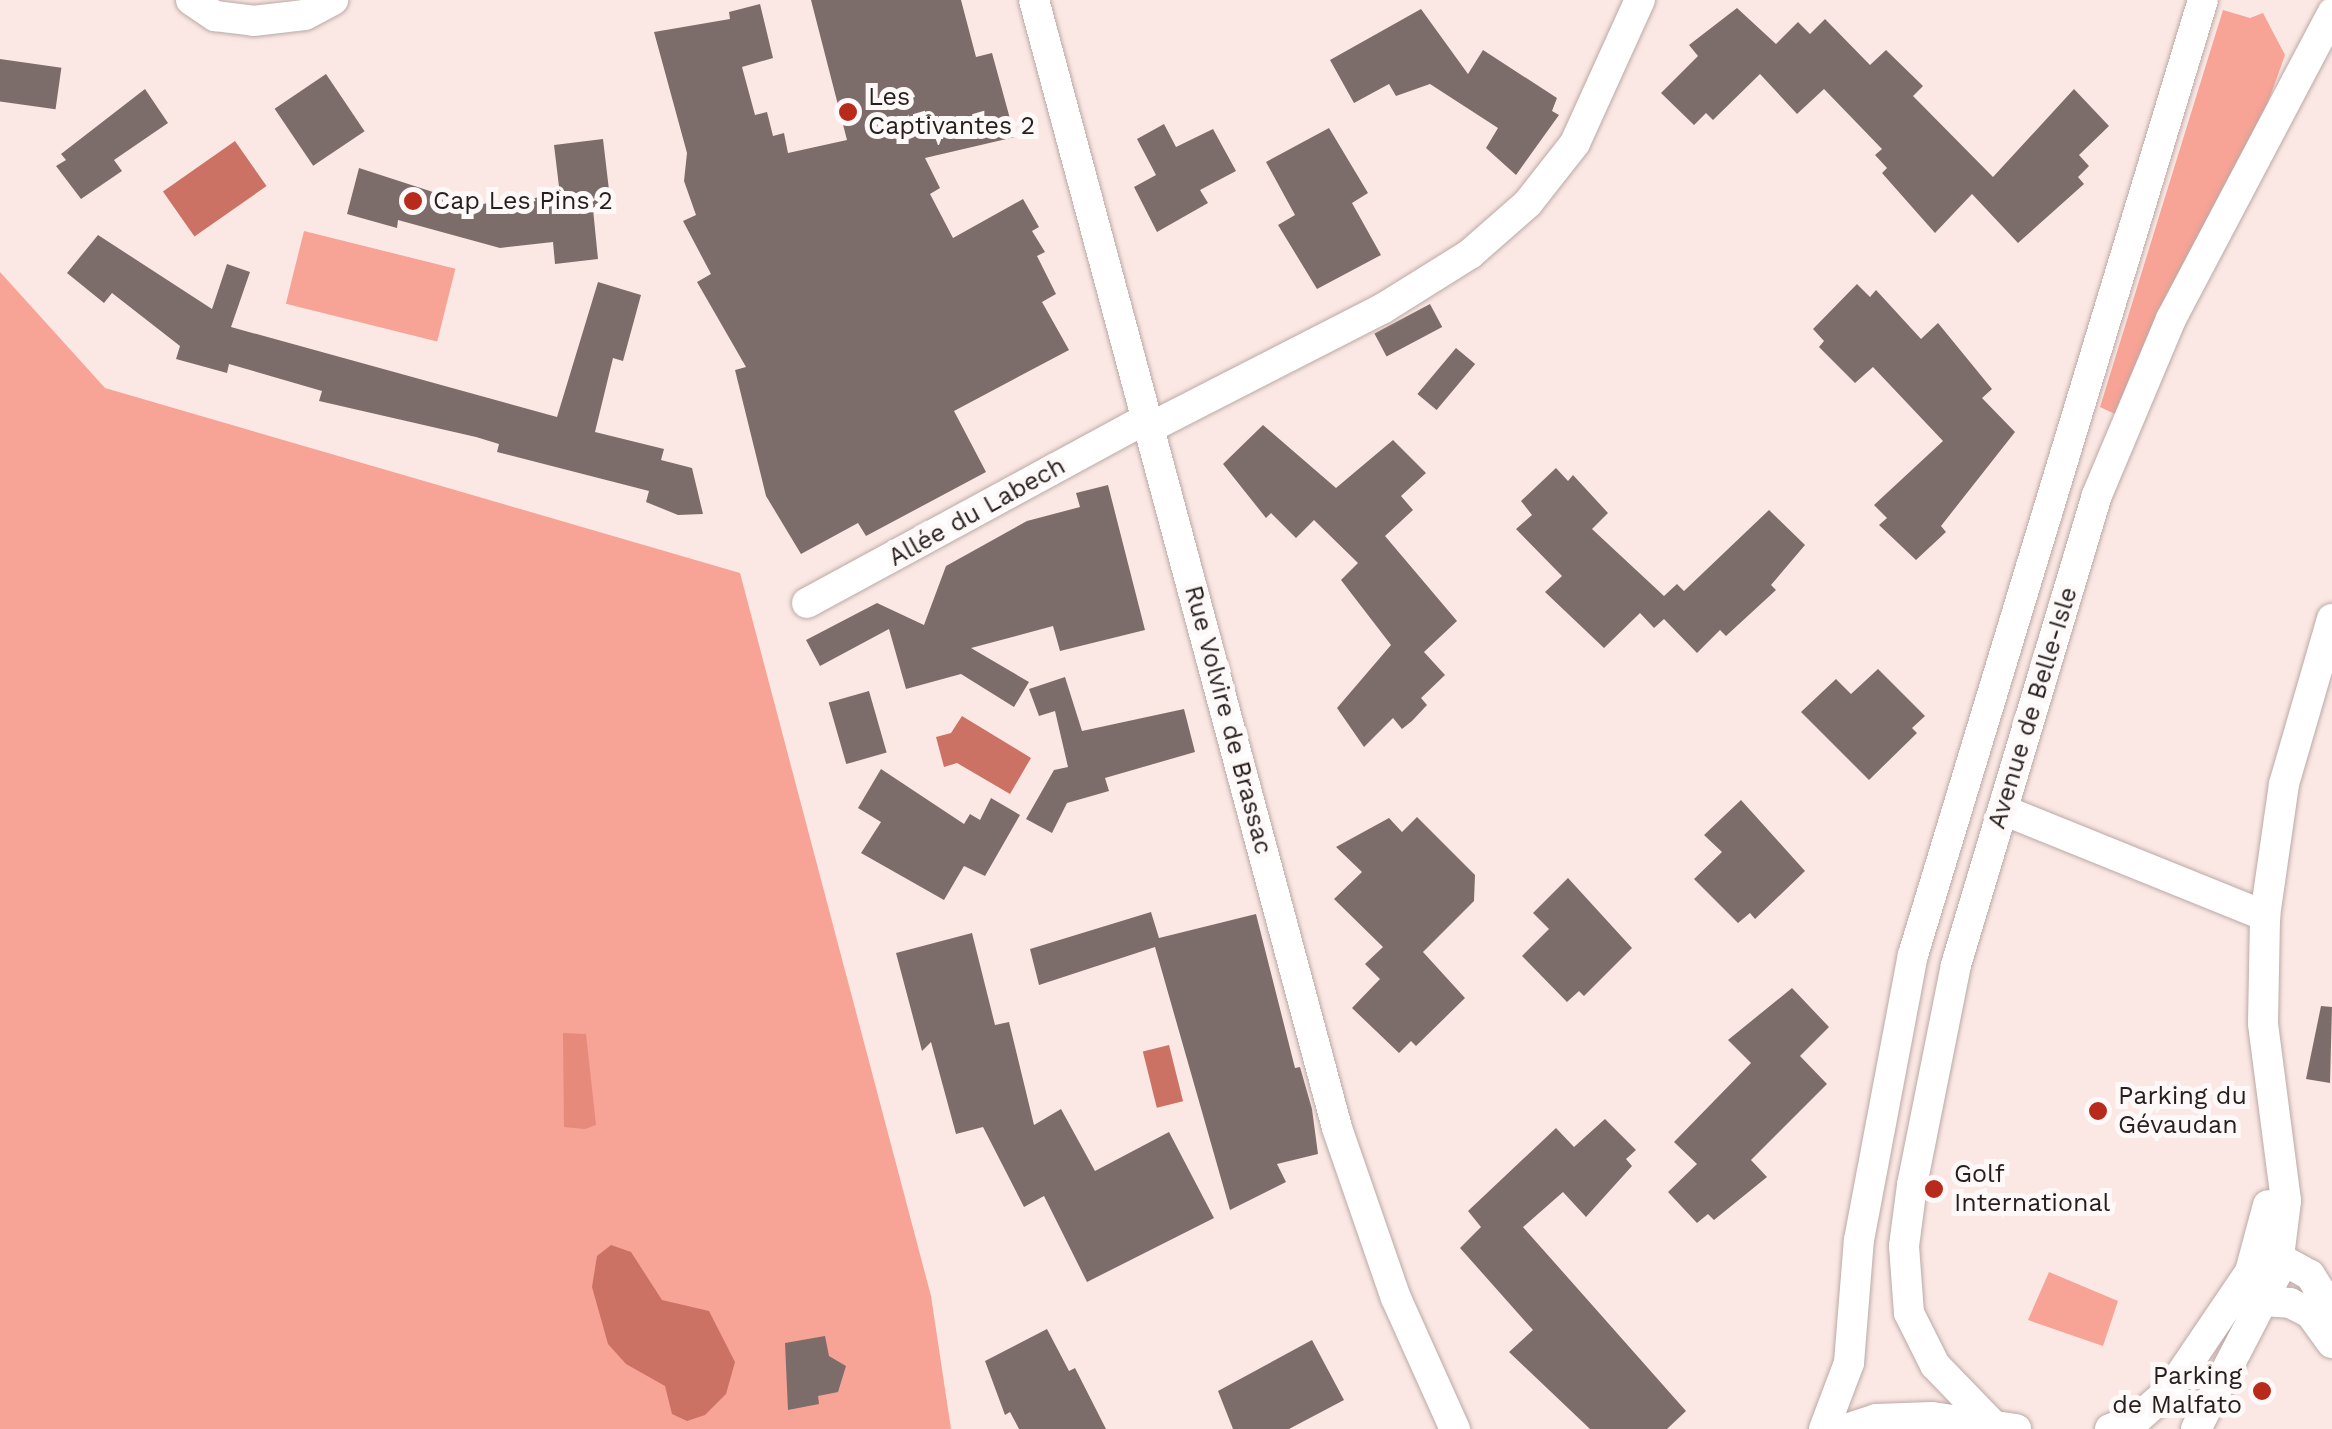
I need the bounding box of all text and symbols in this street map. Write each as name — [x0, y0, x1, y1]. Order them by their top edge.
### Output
place label: Les Captivantes 2 — [868, 83, 1035, 142]
marker: Les Captivantes 2 — [837, 101, 859, 123]
place label: Cap Les Pins 2 — [433, 186, 613, 216]
marker: Cap Les Pins 2 — [402, 190, 424, 212]
street label: Allée du Labech — [883, 451, 1071, 573]
street label: Rue Volvire de Brassac — [1178, 582, 1278, 858]
street label: Avenue de Belle-Isle — [1982, 583, 2084, 833]
place label: Parking du Gévaudan — [2118, 1082, 2247, 1141]
marker: Parking du Gévaudan — [2087, 1100, 2109, 1122]
place label: Golf International — [1954, 1160, 2110, 1219]
marker: Golf International — [1923, 1178, 1945, 1200]
place label: Parking de Malfato — [2112, 1362, 2242, 1421]
marker: Parking de Malfato — [2251, 1380, 2273, 1402]

